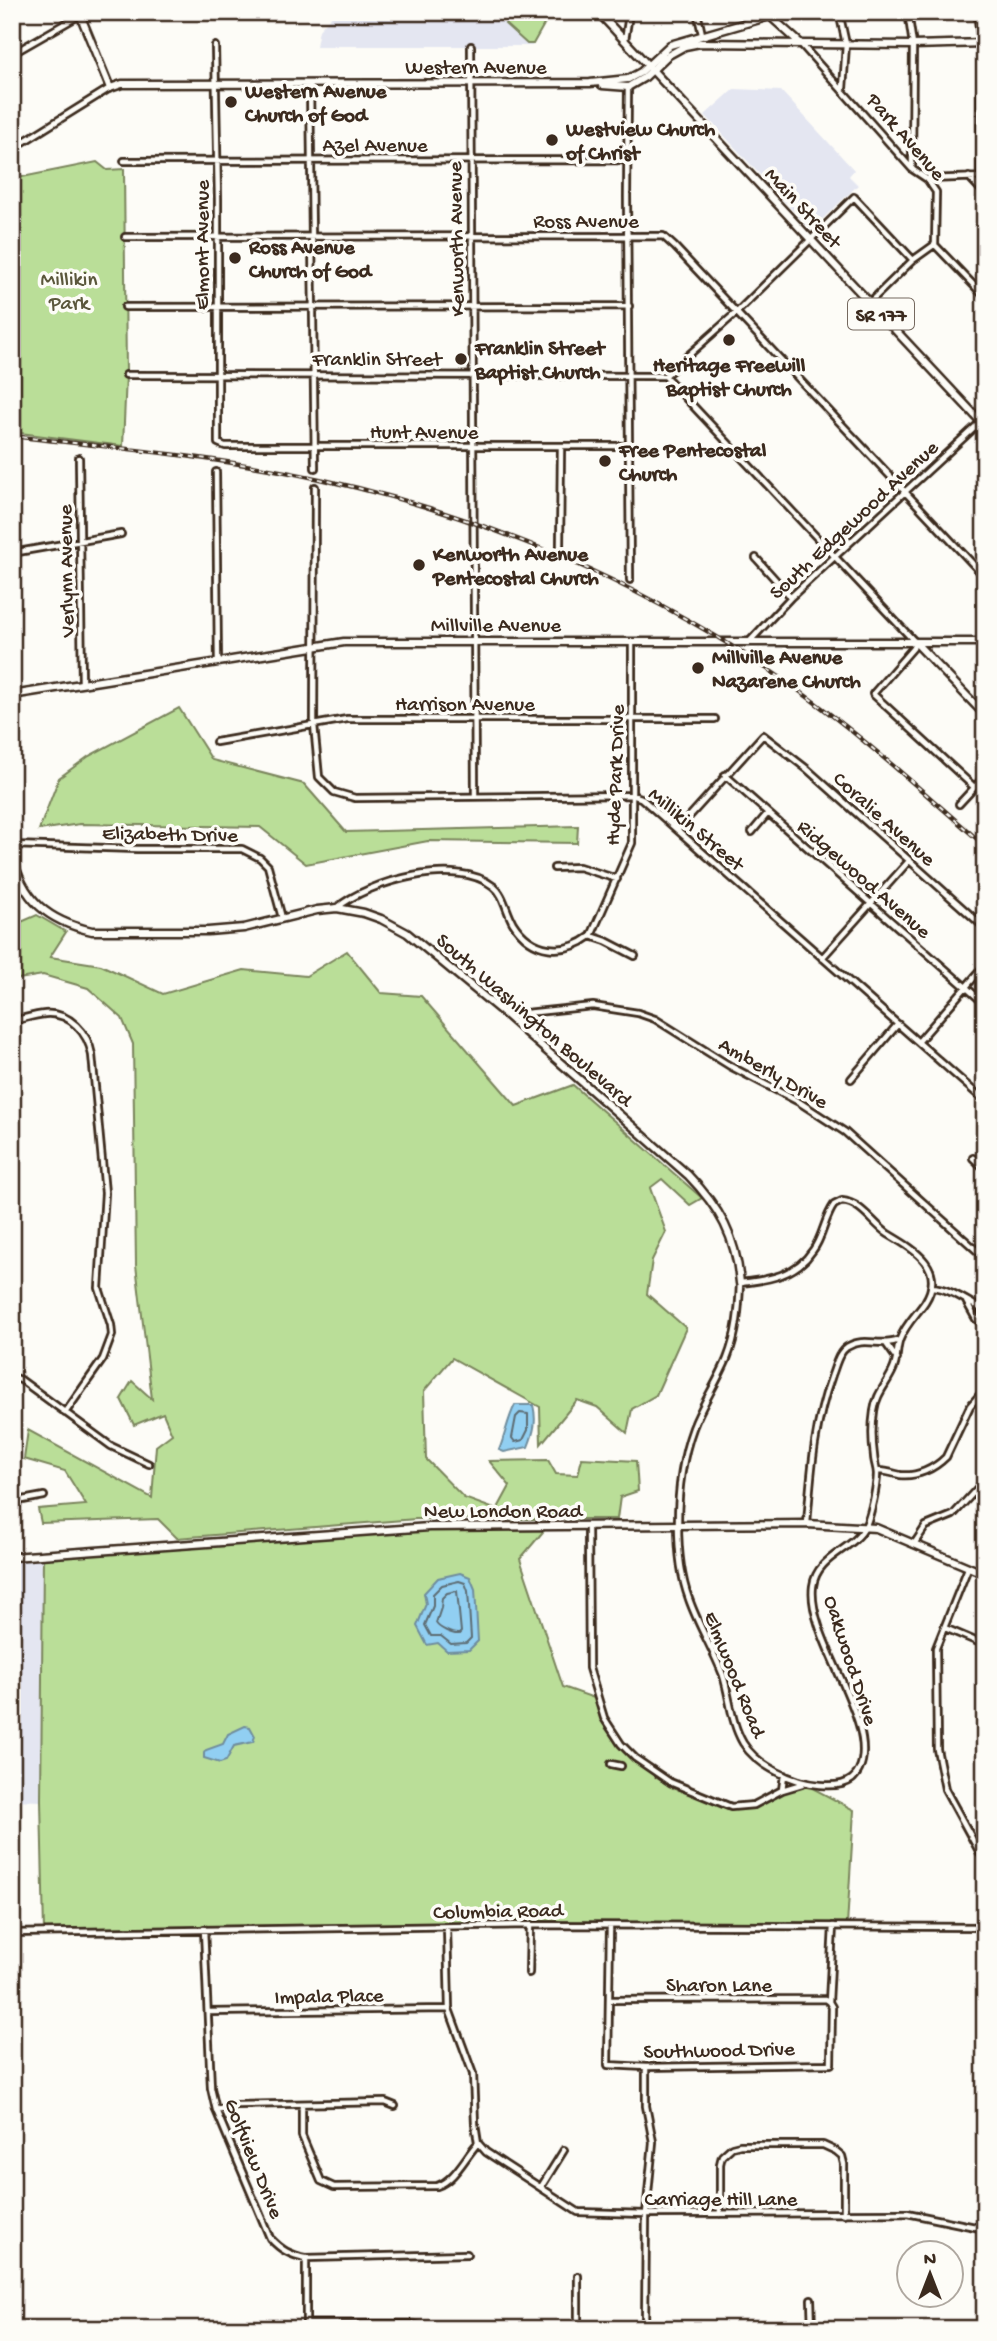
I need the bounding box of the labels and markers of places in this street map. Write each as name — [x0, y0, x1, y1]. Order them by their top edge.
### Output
place label: Western Avenue Church of God — [244, 81, 388, 130]
marker: Western Avenue Church of God — [223, 94, 239, 110]
place label: Westview Church of Christ — [565, 119, 716, 168]
marker: Westview Church of Christ — [544, 132, 560, 148]
place label: Ross Avenue Church of God — [248, 237, 374, 286]
marker: Ross Avenue Church of God — [227, 250, 243, 266]
marker: Heritage Freewill Baptist Church — [721, 332, 737, 348]
place label: Franklin Street Baptist Church — [474, 338, 607, 387]
marker: Franklin Street Baptist Church — [453, 351, 469, 367]
place label: Heritage Freewill Baptist Church — [653, 355, 806, 404]
place label: Free Pentecostal Church — [618, 440, 767, 489]
marker: Free Pentecostal Church — [597, 453, 613, 469]
place label: Kenworth Avenue Pentecostal Church — [432, 544, 599, 593]
marker: Kenworth Avenue Pentecostal Church — [411, 557, 427, 573]
place label: Millville Avenue Nazarene Church — [712, 647, 861, 696]
marker: Millville Avenue Nazarene Church — [690, 660, 706, 676]

